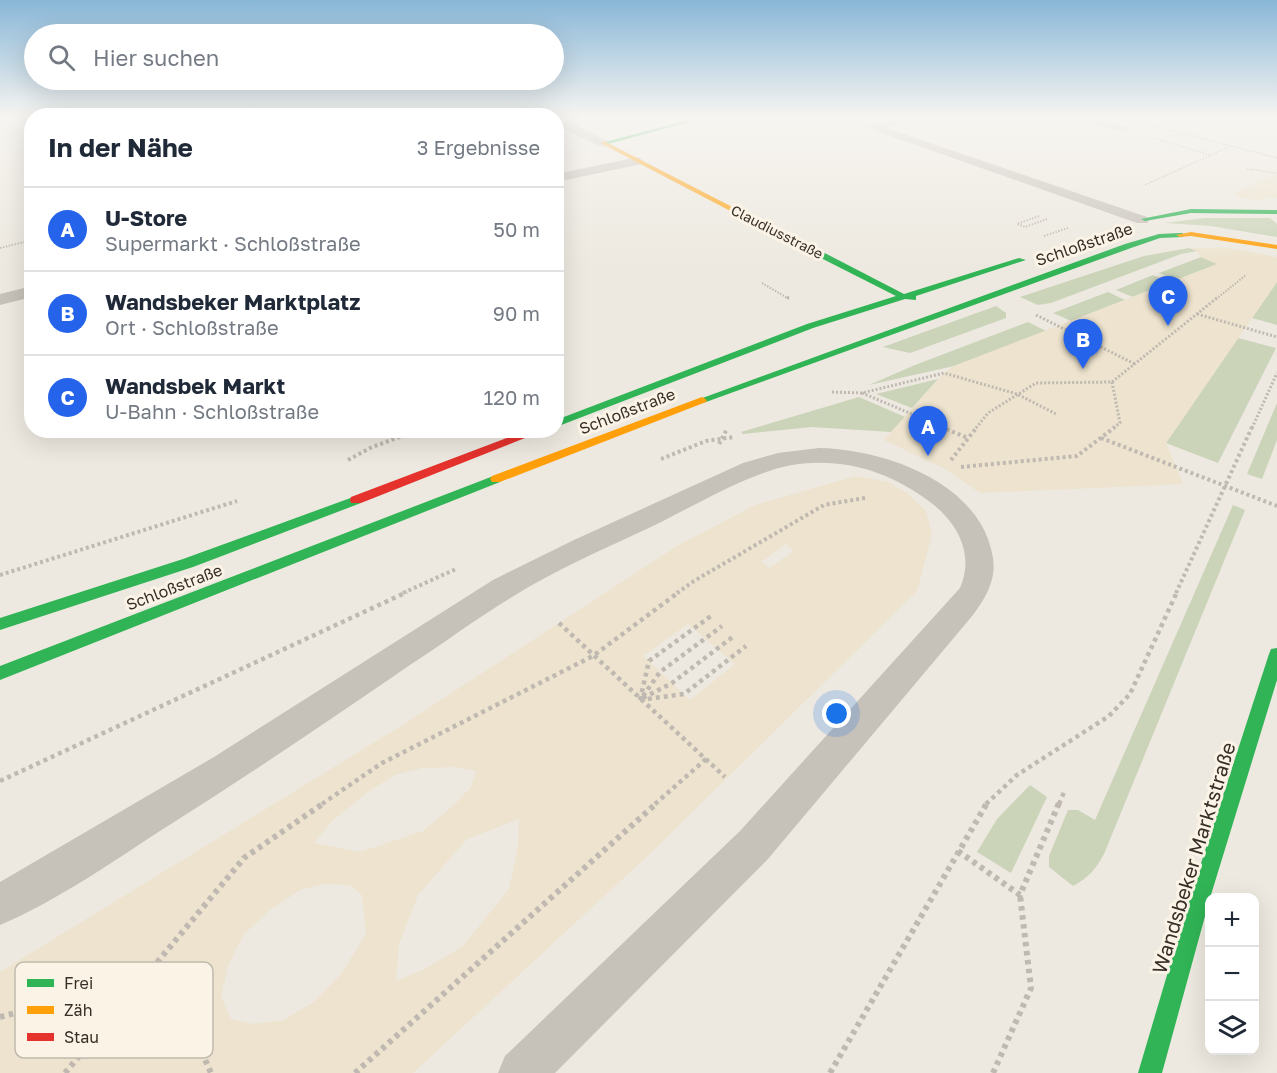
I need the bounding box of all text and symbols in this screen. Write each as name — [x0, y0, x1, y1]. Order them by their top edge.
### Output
search box — [24, 24, 564, 90]
icon: search — [45, 41, 78, 74]
text: Hier suchen — [93, 44, 219, 71]
text: In der Nähe — [48, 132, 193, 163]
text: 3 Ergebnisse — [417, 135, 540, 159]
street label: Claudiusstraße — [728, 201, 826, 262]
text: U-Store — [105, 204, 187, 231]
text: A — [60, 217, 75, 241]
text: 50 m — [493, 217, 540, 241]
street label: Schloßstraße — [1033, 218, 1135, 270]
text: Supermarkt · Schloßstraße — [105, 231, 361, 255]
pin: C — [1148, 276, 1188, 326]
text: Wandsbeker Marktplatz — [105, 288, 361, 315]
text: B — [60, 301, 75, 325]
text: 90 m — [493, 301, 540, 325]
text: Ort · Schloßstraße — [105, 315, 279, 339]
pin: B — [1064, 320, 1102, 369]
text: Wandsbek Markt — [105, 372, 285, 399]
street label: Schloßstraße — [576, 384, 678, 438]
text: C — [60, 385, 75, 409]
text: 120 m — [484, 385, 540, 409]
text: U-Bahn · Schloßstraße — [105, 399, 319, 423]
pin: A — [908, 406, 948, 456]
street label: Schloßstraße — [123, 560, 225, 614]
your location — [822, 699, 851, 728]
street label: Wandsbeker Marktstraße — [1146, 739, 1240, 976]
map controls — [1205, 893, 1259, 1055]
button: + — [1205, 893, 1259, 947]
button: − — [1205, 947, 1259, 1001]
legend — [15, 962, 213, 1058]
text: Frei — [64, 973, 93, 993]
text: Zäh — [64, 1000, 92, 1020]
button: layers — [1205, 1001, 1259, 1055]
text: Stau — [64, 1027, 99, 1047]

